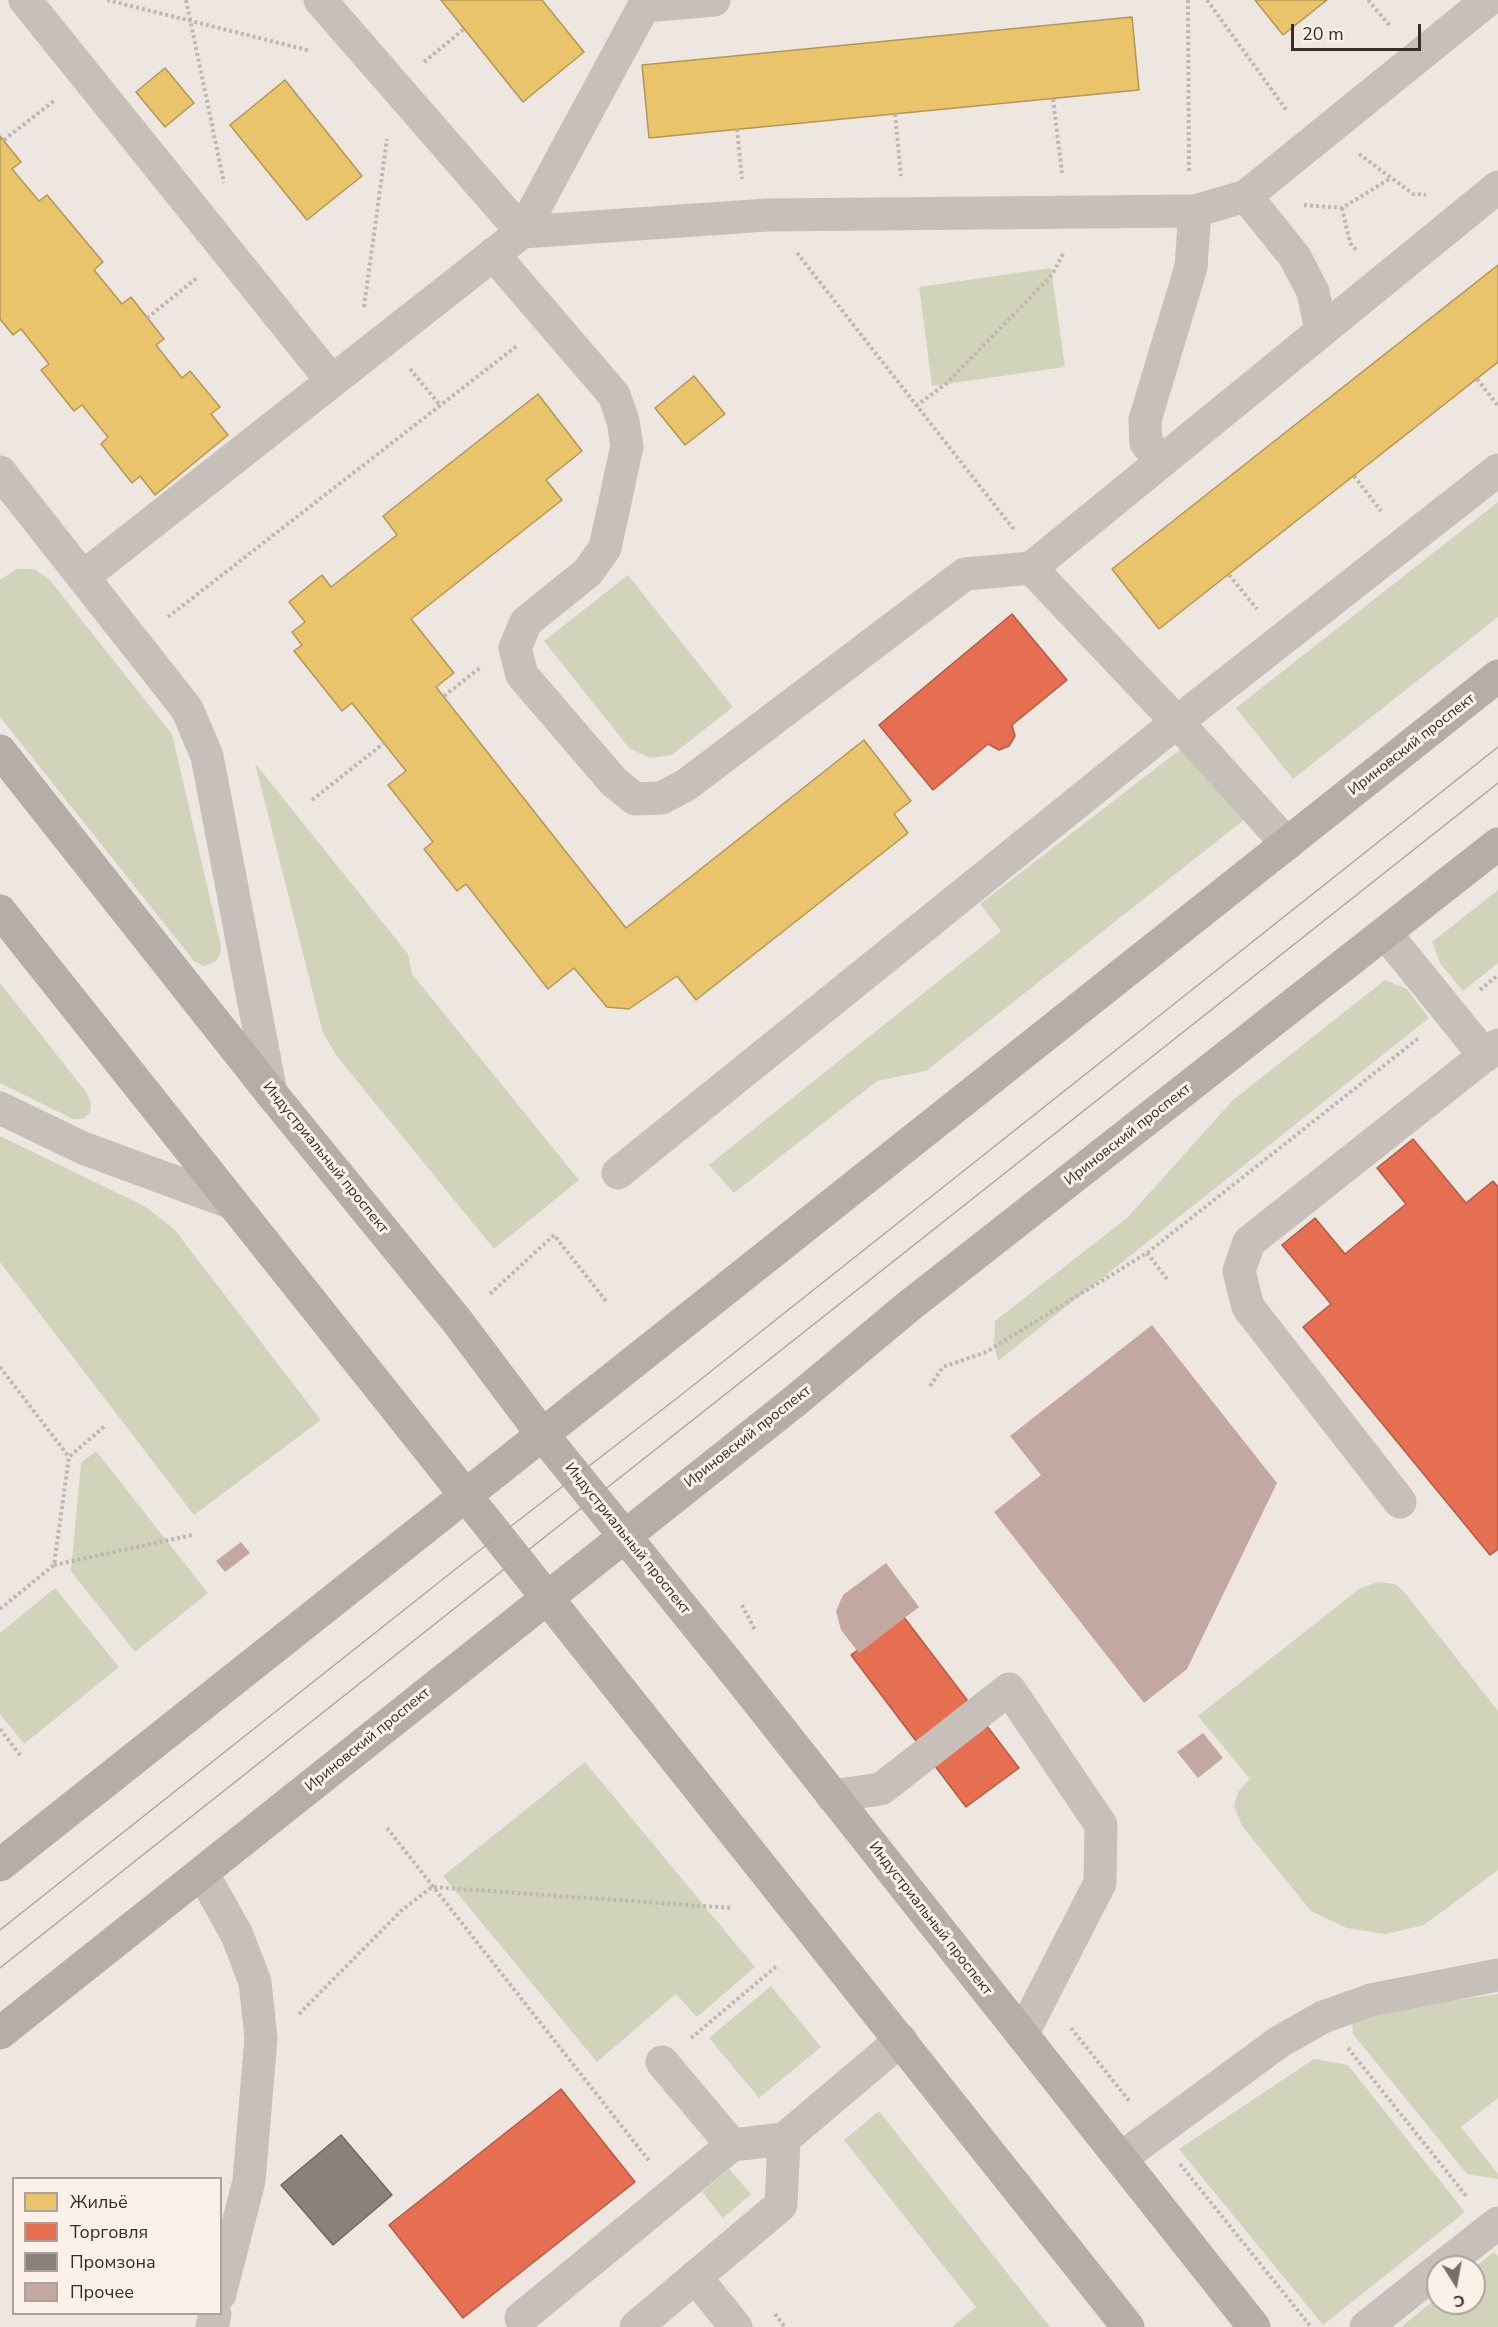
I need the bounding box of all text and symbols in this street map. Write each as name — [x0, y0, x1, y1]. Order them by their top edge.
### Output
scale bar — [1294, 12, 1424, 50]
text: 20 m — [1302, 22, 1344, 46]
street label: Ириновский проспект — [1345, 690, 1479, 800]
street label: Индустриальный проспект — [258, 1079, 392, 1237]
street label: Ириновский проспект — [1061, 1080, 1195, 1190]
street label: Ириновский проспект — [681, 1382, 815, 1492]
street label: Индустриальный проспект — [560, 1460, 694, 1618]
street label: Ириновский проспект — [302, 1684, 434, 1796]
street label: Индустриальный проспект — [864, 1839, 996, 1999]
legend — [12, 2177, 222, 2315]
text: Жильё — [70, 2190, 128, 2214]
text: Торговля — [70, 2220, 148, 2244]
text: Промзона — [70, 2250, 156, 2274]
north arrow — [1426, 2255, 1486, 2315]
text: Прочее — [70, 2280, 134, 2304]
text: С — [1452, 2289, 1466, 2313]

